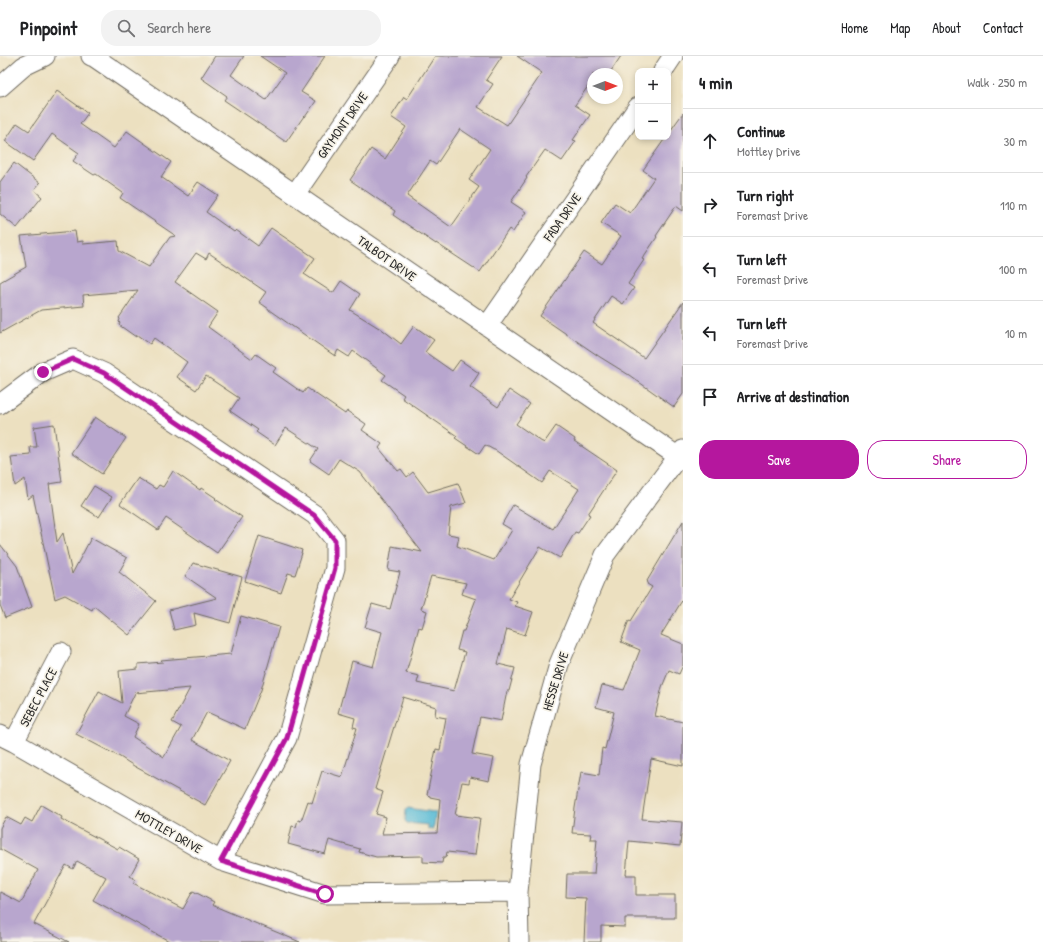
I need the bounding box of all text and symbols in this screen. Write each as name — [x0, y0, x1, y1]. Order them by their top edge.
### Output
search box — [101, 10, 381, 46]
text: Pinpoint — [20, 15, 77, 41]
icon: search — [115, 17, 137, 39]
text: Search here — [147, 17, 211, 38]
text: Home — [841, 18, 868, 37]
text: Map — [890, 18, 910, 37]
text: About — [932, 18, 961, 37]
text: Contact — [983, 18, 1023, 37]
north arrow — [587, 68, 623, 104]
map controls — [635, 68, 671, 140]
button: + — [635, 68, 671, 104]
text: 4 min — [699, 71, 732, 94]
text: Walk · 250 m — [967, 73, 1027, 91]
street label: GAYMONT DRIVE — [312, 88, 372, 162]
button: − — [635, 104, 671, 140]
text: Continue — [737, 121, 785, 142]
icon: ahead — [699, 130, 721, 152]
text: 30 m — [1004, 132, 1027, 150]
text: Mottley Drive — [737, 142, 801, 160]
text: Turn right — [737, 185, 793, 206]
street label: FADA DRIVE — [538, 189, 585, 245]
icon: right — [699, 194, 721, 216]
text: 110 m — [1000, 196, 1027, 214]
text: Foremast Drive — [737, 206, 808, 224]
street label: TALBOT DRIVE — [354, 231, 420, 285]
text: Turn left — [737, 249, 787, 270]
icon: left — [699, 258, 721, 280]
text: 100 m — [999, 260, 1027, 278]
text: Foremast Drive — [737, 270, 808, 288]
text: Turn left — [737, 313, 787, 334]
icon: left — [699, 322, 721, 344]
text: 10 m — [1005, 324, 1027, 342]
text: Foremast Drive — [737, 334, 808, 352]
route end — [34, 363, 52, 381]
icon: arrive — [699, 386, 721, 408]
text: Arrive at destination — [737, 386, 849, 407]
button: Save — [699, 440, 859, 479]
button: Share — [867, 440, 1027, 479]
street label: HESSE DRIVE — [538, 649, 573, 713]
street label: SEBEC PLACE — [15, 664, 61, 730]
street label: MOTTLEY DRIVE — [132, 805, 206, 858]
route start — [316, 885, 334, 903]

